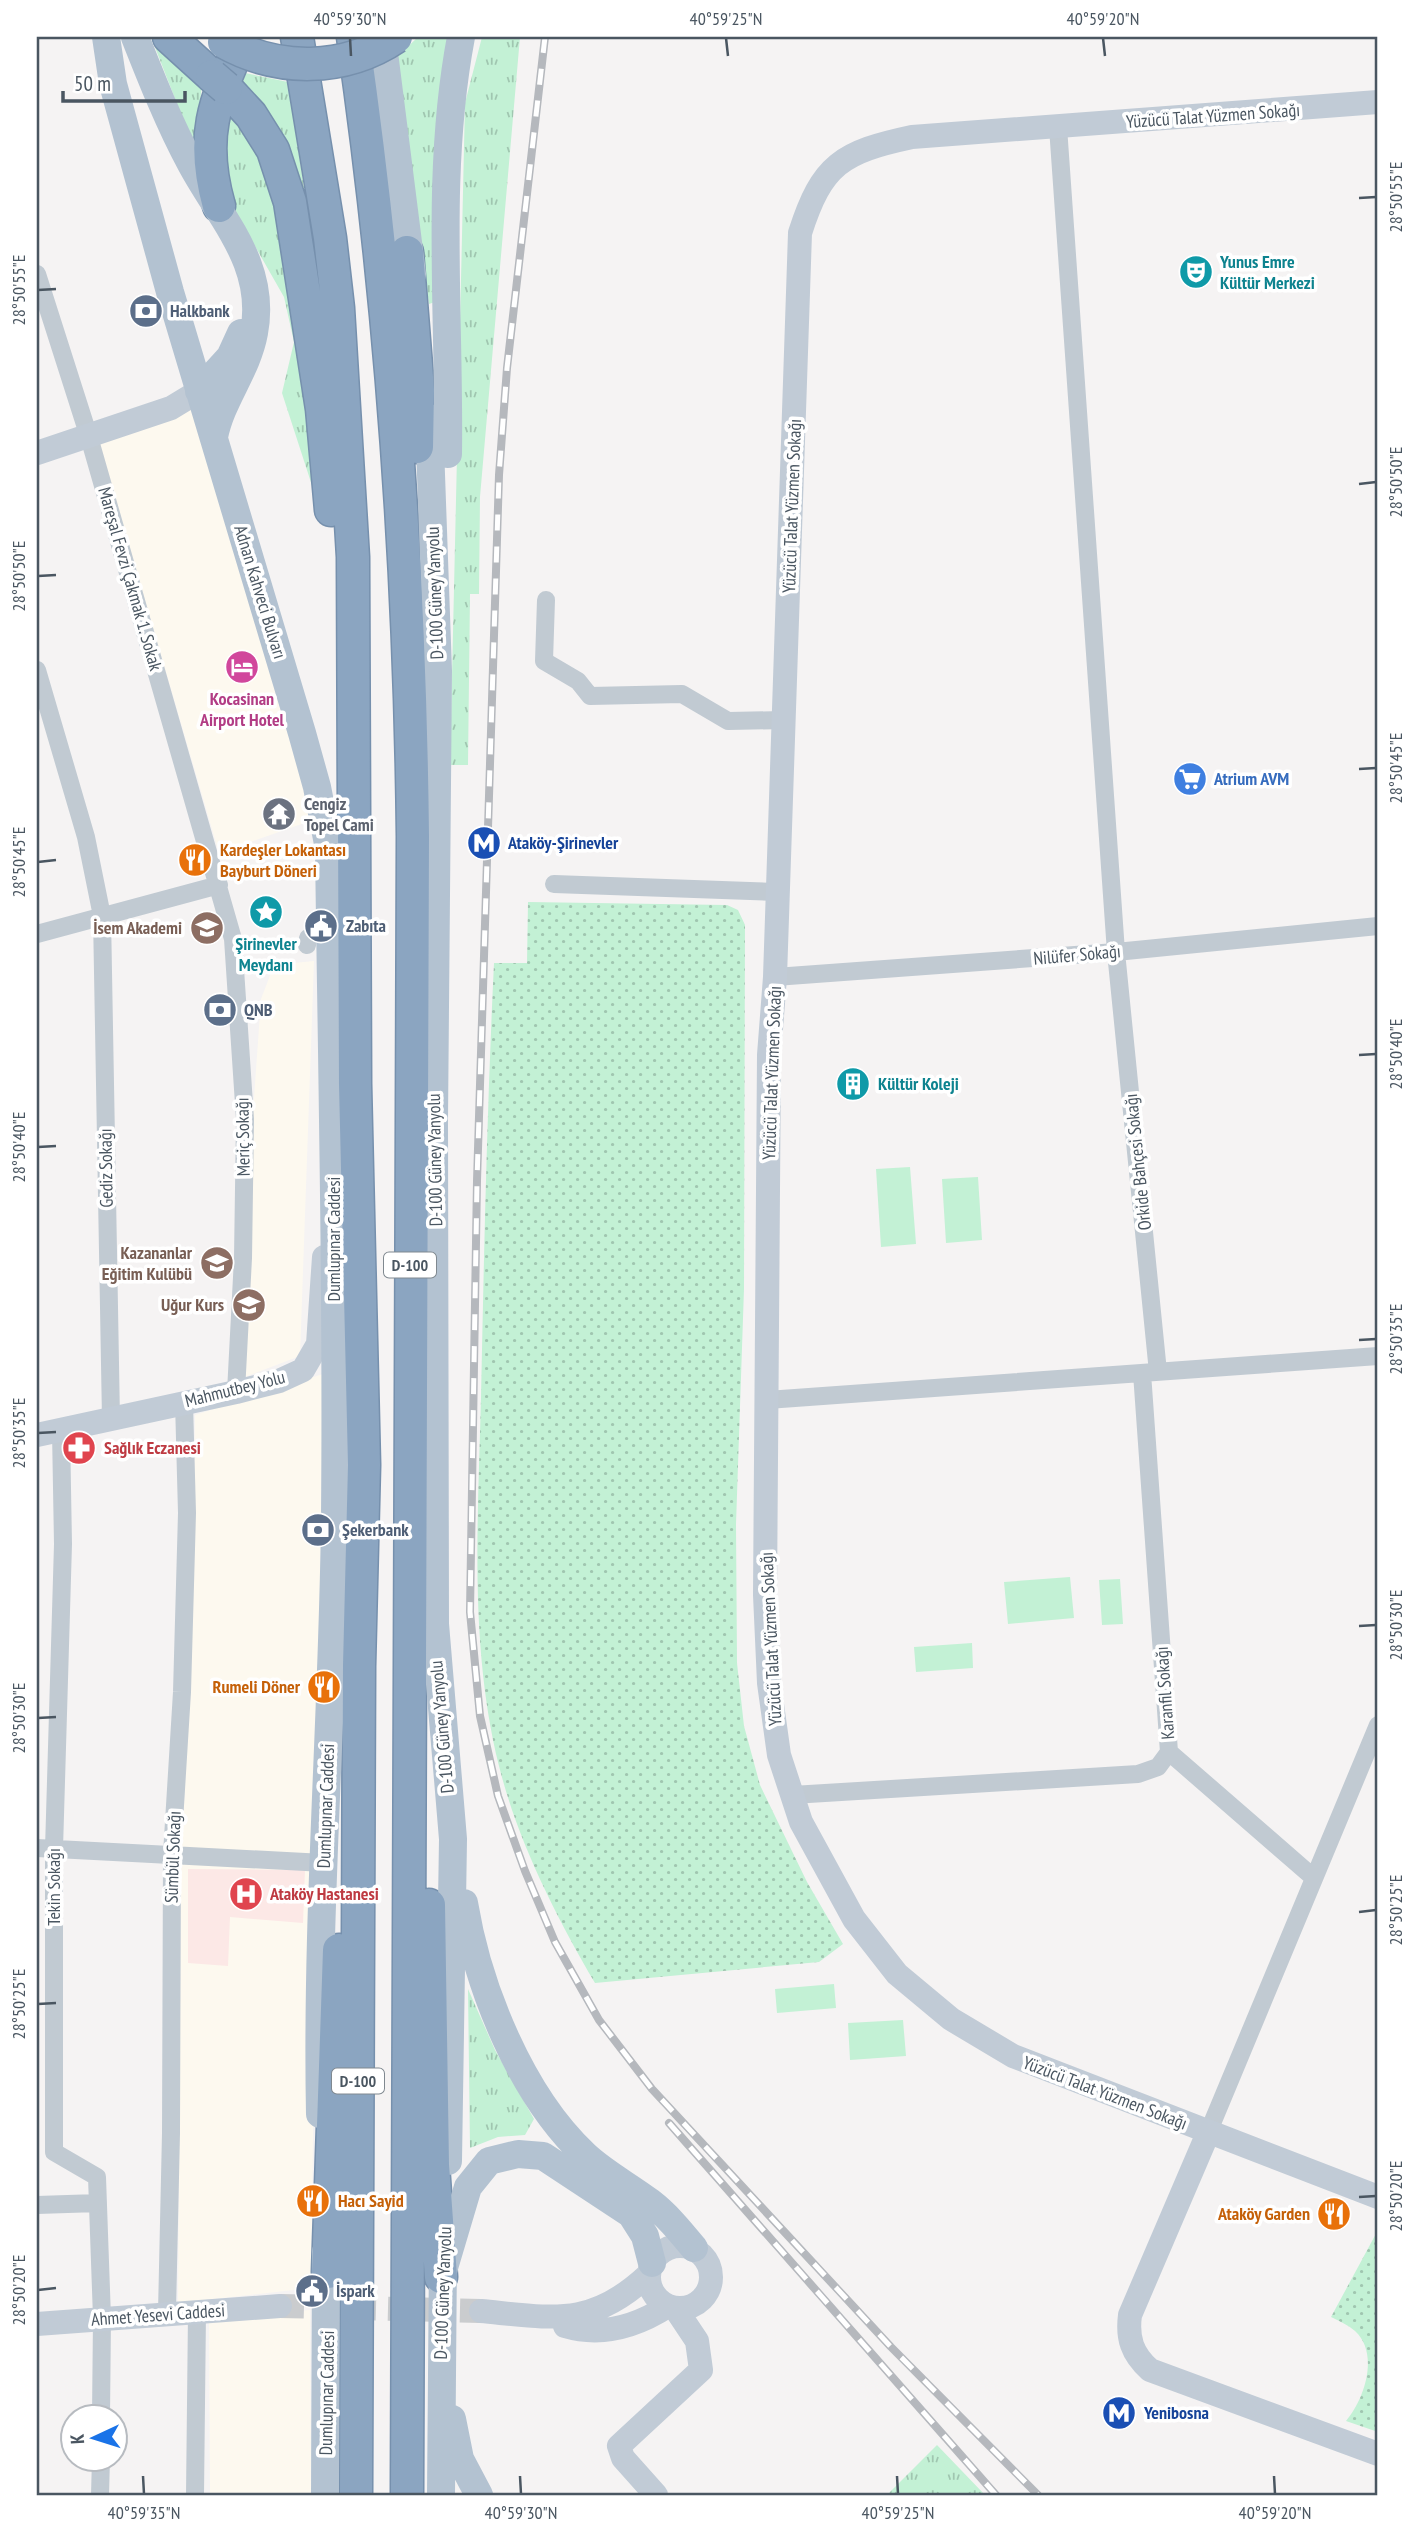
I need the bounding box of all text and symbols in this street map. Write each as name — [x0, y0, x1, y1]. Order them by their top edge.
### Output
text: 40°59'30"N — [314, 7, 386, 30]
text: 40°59'25"N — [690, 7, 762, 30]
text: 40°59'20"N — [1067, 7, 1139, 30]
scale bar — [63, 60, 186, 104]
text: 50 m — [74, 70, 111, 97]
street label: Yüzücü Talat Yüzmen Sokağı — [1125, 98, 1301, 133]
text: 28°50'55"E — [1384, 162, 1407, 232]
place label: Yunus Emre Kültür Merkezi — [1219, 250, 1315, 294]
theatre icon: Yunus Emre Kültür Merkezi — [1177, 253, 1215, 291]
text: 28°50'55"E — [7, 255, 30, 325]
bank icon: Halkbank — [127, 292, 165, 330]
place label: Halkbank — [170, 299, 230, 322]
street label: Yüzücü Talat Yüzmen Sokağı — [777, 419, 806, 593]
text: 28°50'50"E — [1384, 447, 1407, 517]
street label: Mareşal Fevzi Çakmak 1. Sokak — [93, 484, 168, 673]
street label: Adnan Kahveci Bulvarı — [229, 522, 292, 662]
street label: D-100 Güney Yanyolu — [421, 526, 448, 660]
text: 28°50'50"E — [7, 541, 30, 611]
hotel icon: Kocasinan Airport Hotel — [223, 648, 261, 686]
place label: Kocasinan Airport Hotel — [199, 687, 285, 731]
text: 28°50'45"E — [1384, 733, 1407, 803]
supermarket icon: Atrium AVM — [1171, 760, 1209, 798]
place label: Atrium AVM — [1213, 767, 1289, 790]
place label: Cengiz Topel Cami — [304, 792, 374, 836]
temple icon: Cengiz Topel Cami — [260, 795, 298, 833]
metro station icon: Ataköy-Şirinevler — [465, 824, 503, 862]
text: 28°50'45"E — [7, 827, 30, 897]
place label: Ataköy-Şirinevler — [507, 831, 619, 854]
place label: Kardeşler Lokantası Bayburt Döneri — [220, 838, 346, 882]
restaurant icon: Kardeşler Lokantası Bayburt Döneri — [176, 841, 214, 879]
place icon: Şirinevler Meydanı — [247, 893, 285, 931]
public building icon: Zabıta — [302, 907, 340, 945]
school or university icon: İsem Akademi — [188, 909, 226, 947]
place label: Zabıta — [346, 914, 386, 937]
place label: İsem Akademi — [93, 916, 182, 939]
place label: Şirinevler Meydanı — [235, 932, 297, 976]
street label: Nilüfer Sokağı — [1032, 939, 1122, 970]
street label: Yüzücü Talat Yüzmen Sokağı — [757, 986, 786, 1160]
bank icon: QNB — [201, 991, 239, 1029]
place label: QNB — [244, 998, 273, 1021]
text: 28°50'40"E — [1384, 1019, 1407, 1089]
building icon: Kültür Koleji — [834, 1065, 872, 1103]
place label: Kültür Koleji — [878, 1072, 959, 1095]
street label: D-100 Güney Yanyolu — [422, 1093, 447, 1227]
street label: Orkide Bahçesi Sokağı — [1119, 1093, 1156, 1231]
street label: Meriç Sokağı — [230, 1097, 255, 1177]
text: 28°50'40"E — [7, 1112, 30, 1182]
street label: Gediz Sokağı — [93, 1128, 118, 1208]
street label: Dumlupınar Caddesi — [322, 1177, 345, 1301]
place label: Kazananlar Eğitim Kulübü — [102, 1241, 193, 1285]
school or university icon: Kazananlar Eğitim Kulübü — [198, 1244, 236, 1282]
road number: D-100 — [384, 1252, 436, 1278]
school or university icon: Uğur Kurs — [230, 1286, 268, 1324]
place label: Uğur Kurs — [161, 1293, 224, 1316]
text: 28°50'35"E — [1384, 1304, 1407, 1374]
street label: Mahmutbey Yolu — [182, 1365, 287, 1412]
text: 28°50'35"E — [7, 1398, 30, 1468]
pharmacy icon: Sağlık Eczanesi — [60, 1429, 98, 1467]
place label: Sağlık Eczanesi — [104, 1436, 201, 1459]
bank icon: Şekerbank — [299, 1511, 337, 1549]
place label: Şekerbank — [342, 1518, 409, 1541]
street label: Yüzücü Talat Yüzmen Sokağı — [754, 1551, 787, 1727]
text: 28°50'30"E — [1384, 1590, 1407, 1660]
street label: Karanfil Sokağı — [1150, 1646, 1179, 1740]
street label: D-100 Güney Yanyolu — [424, 1660, 459, 1794]
restaurant icon: Rumeli Döner — [305, 1668, 343, 1706]
place label: Rumeli Döner — [212, 1675, 301, 1698]
text: 28°50'30"E — [7, 1683, 30, 1753]
street label: Dumlupınar Caddesi — [312, 1743, 339, 1869]
street label: Sümbül Sokağı — [159, 1810, 186, 1903]
street label: Tekin Sokağı — [42, 1848, 65, 1926]
hospital icon: Ataköy Hastanesi — [227, 1875, 265, 1913]
text: 28°50'25"E — [1384, 1875, 1407, 1945]
place label: Ataköy Hastanesi — [269, 1882, 379, 1905]
text: 28°50'25"E — [7, 1969, 30, 2039]
street label: Yüzücü Talat Yüzmen Sokağı — [1020, 2051, 1191, 2134]
road number: D-100 — [332, 2068, 384, 2094]
text: 28°50'20"E — [1384, 2161, 1407, 2231]
restaurant icon: Hacı Sayid — [294, 2182, 332, 2220]
place label: Hacı Sayid — [338, 2189, 404, 2212]
restaurant icon: Ataköy Garden — [1315, 2195, 1353, 2233]
place label: Ataköy Garden — [1217, 2202, 1310, 2225]
street label: D-100 Güney Yanyolu — [429, 2226, 456, 2360]
text: 28°50'20"E — [7, 2255, 30, 2325]
public building icon: İspark — [293, 2272, 331, 2310]
place label: İspark — [336, 2279, 375, 2302]
street label: Ahmet Yesevi Caddesi — [90, 2298, 226, 2331]
street label: Dumlupınar Caddesi — [314, 2330, 339, 2456]
metro station icon: Yenibosna — [1100, 2394, 1138, 2432]
place label: Yenibosna — [1143, 2401, 1209, 2424]
north arrow — [60, 2402, 130, 2472]
text: K — [65, 2433, 89, 2445]
text: 40°59'35"N — [108, 2501, 180, 2524]
text: 40°59'30"N — [485, 2501, 557, 2524]
text: 40°59'25"N — [862, 2501, 934, 2524]
text: 40°59'20"N — [1239, 2501, 1311, 2524]

